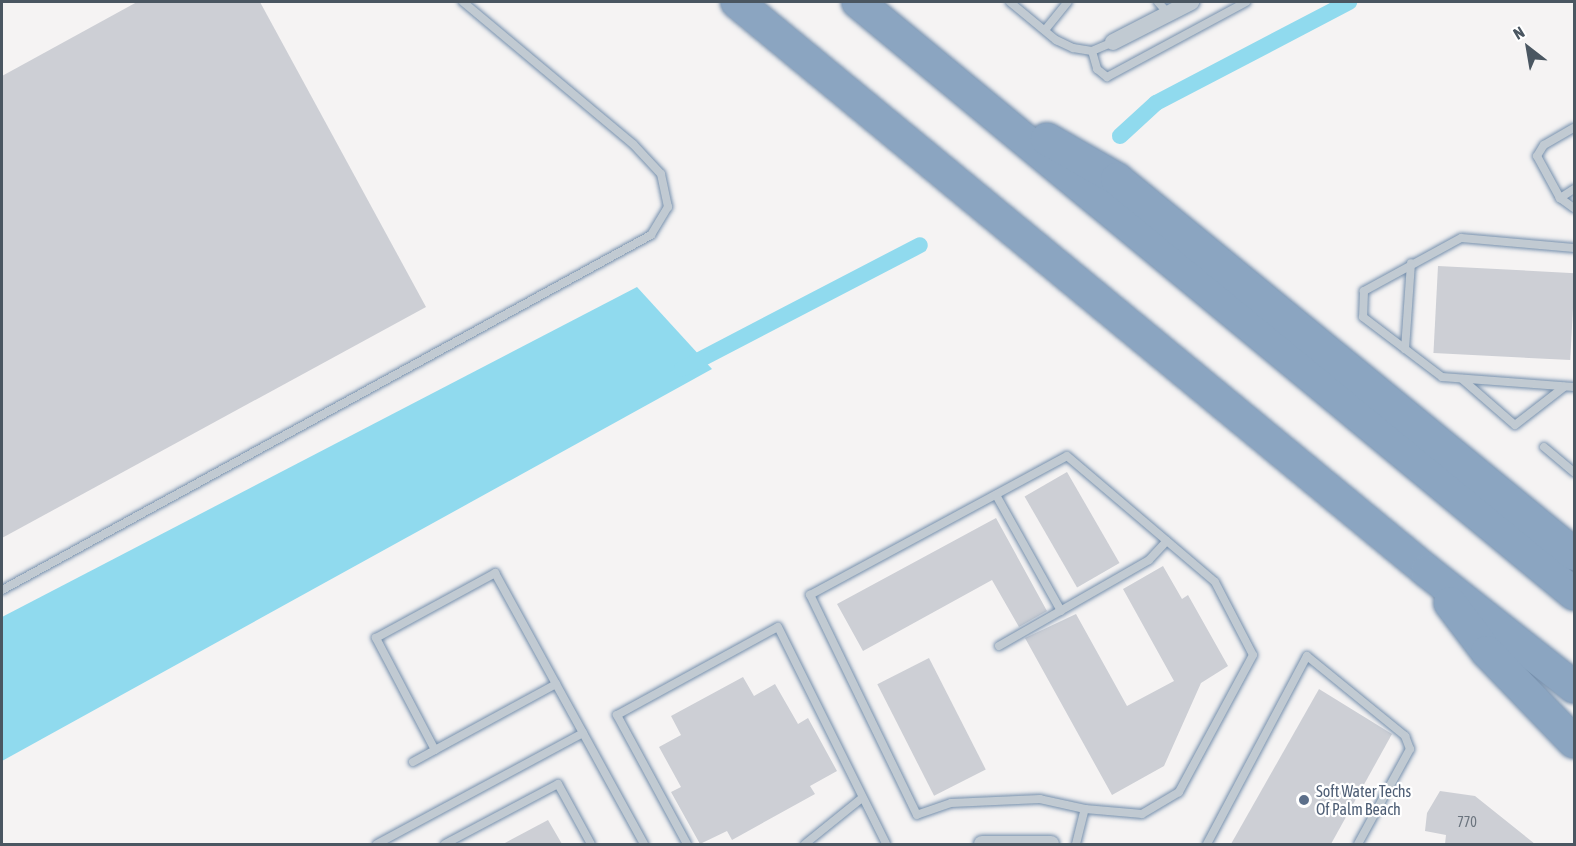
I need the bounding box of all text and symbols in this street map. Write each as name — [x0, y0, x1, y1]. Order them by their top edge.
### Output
north arrow — [1498, 18, 1558, 78]
text: N — [1510, 22, 1527, 43]
place label: Soft Water Techs Of Palm Beach — [1316, 781, 1411, 819]
marker: Soft Water Techs Of Palm Beach — [1297, 793, 1311, 807]
house number: 770 — [1457, 814, 1477, 830]

